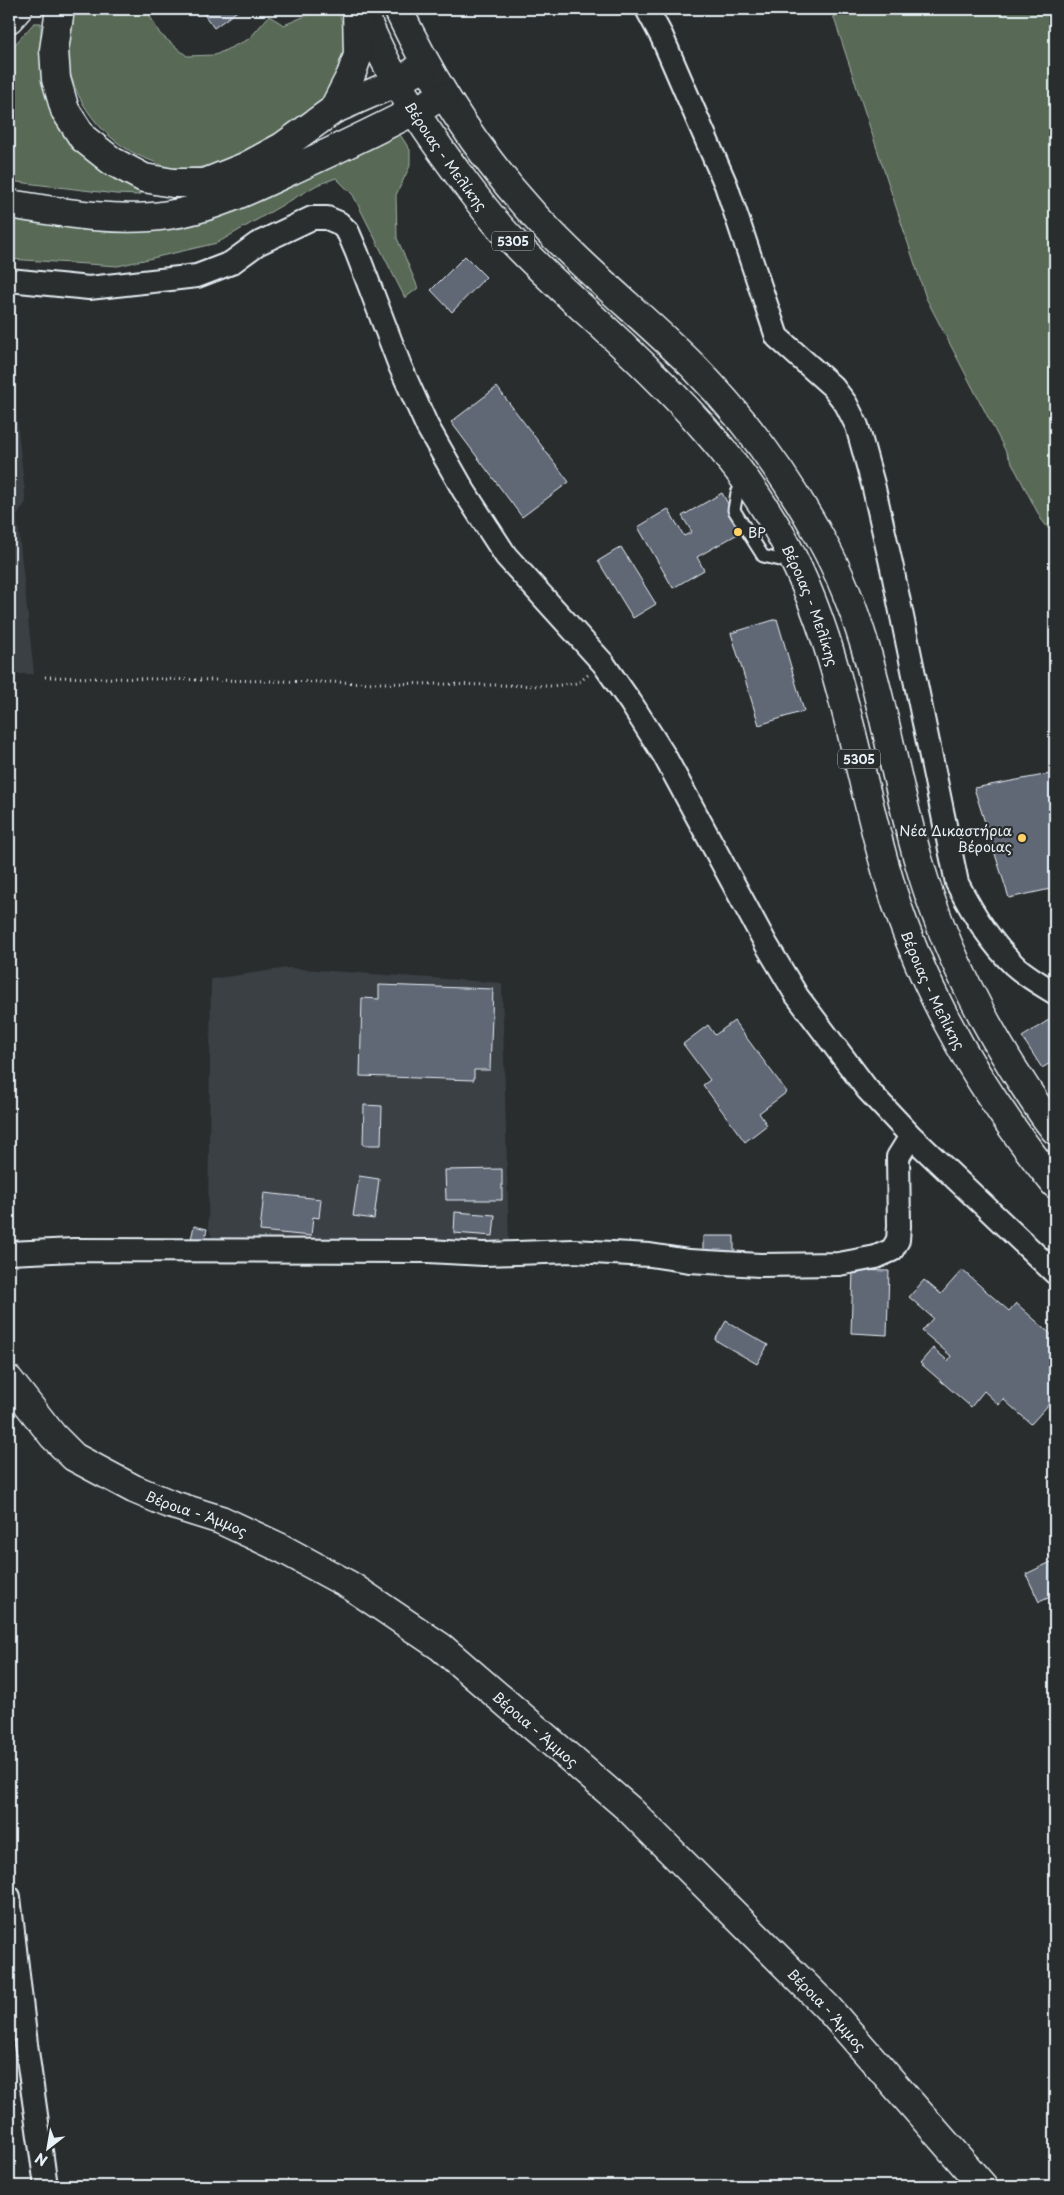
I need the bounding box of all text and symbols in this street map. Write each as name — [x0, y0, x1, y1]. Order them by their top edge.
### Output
street label: Βέροιας - Μελίκης — [400, 97, 492, 215]
road number: 5305 — [492, 232, 534, 250]
place label: BP — [748, 522, 766, 543]
marker: BP — [732, 526, 744, 538]
street label: Βέροιας - Μελίκης — [777, 540, 844, 668]
road number: 5305 — [838, 750, 880, 769]
place label: Νέα Δικαστήρια Βέροιας — [899, 820, 1012, 857]
marker: Νέα Δικαστήρια Βέροιας — [1016, 832, 1028, 844]
street label: Βέροιας - Μελίκης — [896, 927, 971, 1053]
street label: Βέροια - Άμμος — [142, 1484, 251, 1541]
street label: Βέροια - Άμμος — [488, 1686, 583, 1772]
street label: Βέροια - Άμμος — [783, 1963, 871, 2056]
north arrow — [22, 2122, 72, 2172]
text: N — [31, 2148, 51, 2171]

